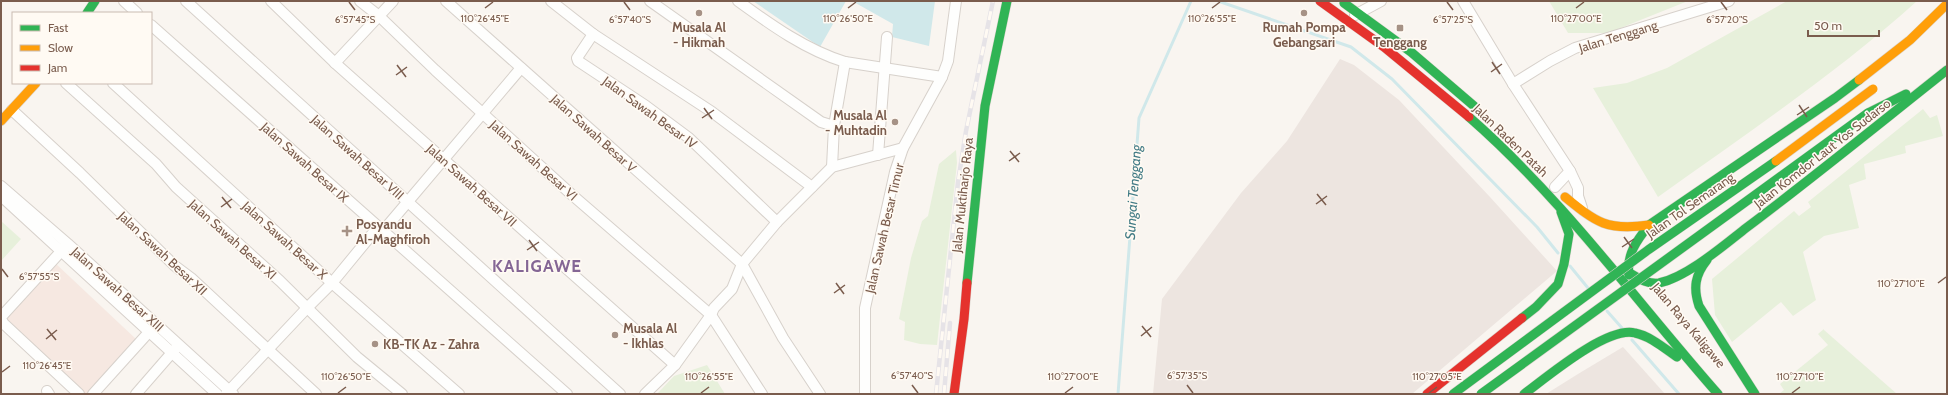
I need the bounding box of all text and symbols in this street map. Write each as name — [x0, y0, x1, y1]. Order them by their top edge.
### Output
marker: Musala Al - Hikmah — [694, 8, 704, 18]
marker: Rumah Pompa Gebangsari — [1299, 8, 1309, 18]
legend — [12, 12, 152, 84]
text: 110°26'45"E — [461, 12, 510, 25]
text: 110°26'50"E — [823, 12, 874, 25]
text: 110°26'55"E — [1188, 12, 1237, 25]
text: 110°27'00"E — [1550, 12, 1602, 25]
scale bar — [1808, 12, 1879, 38]
text: 6°57'45"S — [335, 13, 376, 26]
text: 6°57'40"S — [609, 13, 651, 26]
text: 6°57'25"S — [1433, 13, 1473, 26]
text: 6°57'20"S — [1706, 13, 1748, 26]
street label: Jalan Tenggang — [1576, 16, 1660, 56]
text: 50 m — [1814, 18, 1842, 33]
place label: Musala Al - Hikmah — [672, 19, 727, 50]
place label: Rumah Pompa Gebangsari — [1262, 19, 1346, 50]
text: Fast — [48, 20, 68, 35]
marker: Tenggang — [1395, 23, 1405, 33]
place label: Tenggang — [1373, 34, 1427, 50]
text: Slow — [48, 40, 73, 55]
text: Jam — [47, 60, 67, 75]
street label: Jalan Sawah Besar IV — [599, 72, 700, 152]
street label: Jalan Sawah Besar V — [547, 90, 640, 176]
street label: Jalan Komdor Laut Yos Sudarso — [1750, 95, 1893, 212]
street label: Jalan Raden Patah — [1469, 99, 1552, 180]
place label: Musala Al - Muhtadin — [825, 107, 888, 138]
street label: Jalan Sawah Besar VIII — [308, 111, 408, 203]
street label: Jalan Sawah Besar VI — [486, 116, 581, 204]
marker: Musala Al - Muhtadin — [890, 117, 900, 127]
street label: Jalan Sawah Besar IX — [257, 118, 352, 206]
street label: Jalan Muktiharjo Raya — [948, 136, 977, 255]
street label: Jalan Sawah Besar VII — [423, 140, 520, 230]
water label: Sungai Tenggang — [1121, 143, 1145, 240]
street label: Jalan Sawah Besar Timur — [861, 160, 907, 296]
street label: Jalan Tol Semarang — [1642, 168, 1738, 242]
street label: Jalan Sawah Besar XI — [185, 195, 280, 283]
street label: Jalan Sawah Besar X — [238, 197, 331, 283]
street label: Jalan Sawah Besar XII — [115, 207, 211, 298]
place label: Posyandu Al-Maghfiroh — [356, 216, 430, 247]
marker: Posyandu Al-Maghfiroh — [341, 225, 353, 237]
street label: Jalan Sawah Besar XIII — [68, 243, 168, 335]
district label: KALIGAWE — [492, 256, 582, 276]
text: 6°57'55"S — [19, 270, 59, 283]
text: 110°27'10"E — [1877, 277, 1925, 290]
street label: Jalan Raya Kaligawe — [1648, 278, 1730, 371]
place label: Musala Al - Ikhlas — [623, 320, 678, 351]
marker: Musala Al - Ikhlas — [610, 330, 620, 340]
place label: KB-TK Az - Zahra — [383, 336, 480, 352]
marker: KB-TK Az - Zahra — [370, 339, 380, 349]
text: 110°26'45"E — [23, 359, 72, 372]
text: 6°57'40"S — [891, 369, 933, 382]
text: 6°57'35"S — [1167, 369, 1207, 382]
text: 110°26'50"E — [321, 370, 372, 383]
text: 110°26'55"E — [685, 370, 734, 383]
text: 110°27'00"E — [1047, 370, 1099, 383]
text: 110°27'05"E — [1412, 370, 1462, 383]
text: 110°27'10"E — [1776, 370, 1824, 383]

